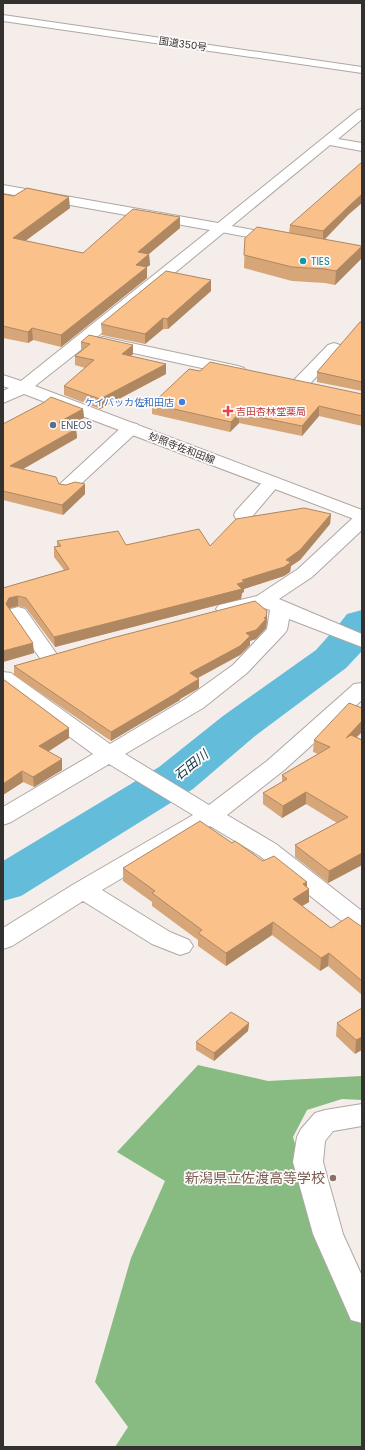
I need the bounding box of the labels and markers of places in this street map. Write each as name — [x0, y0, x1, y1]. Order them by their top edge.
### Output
place label: TIES — [311, 254, 330, 269]
marker: TIES — [298, 256, 308, 266]
place label: ケイバッカ佐和田店 — [84, 395, 174, 410]
marker: ケイバッカ佐和田店 — [177, 397, 187, 407]
place label: 吉田杏林堂薬局 — [236, 404, 306, 419]
marker: 吉田杏林堂薬局 — [223, 406, 233, 416]
place label: ENEOS — [61, 418, 92, 433]
marker: ENEOS — [48, 420, 58, 430]
place label: 新潟県立佐渡高等学校 — [185, 1168, 325, 1188]
marker: 新潟県立佐渡高等学校 — [328, 1173, 338, 1183]

